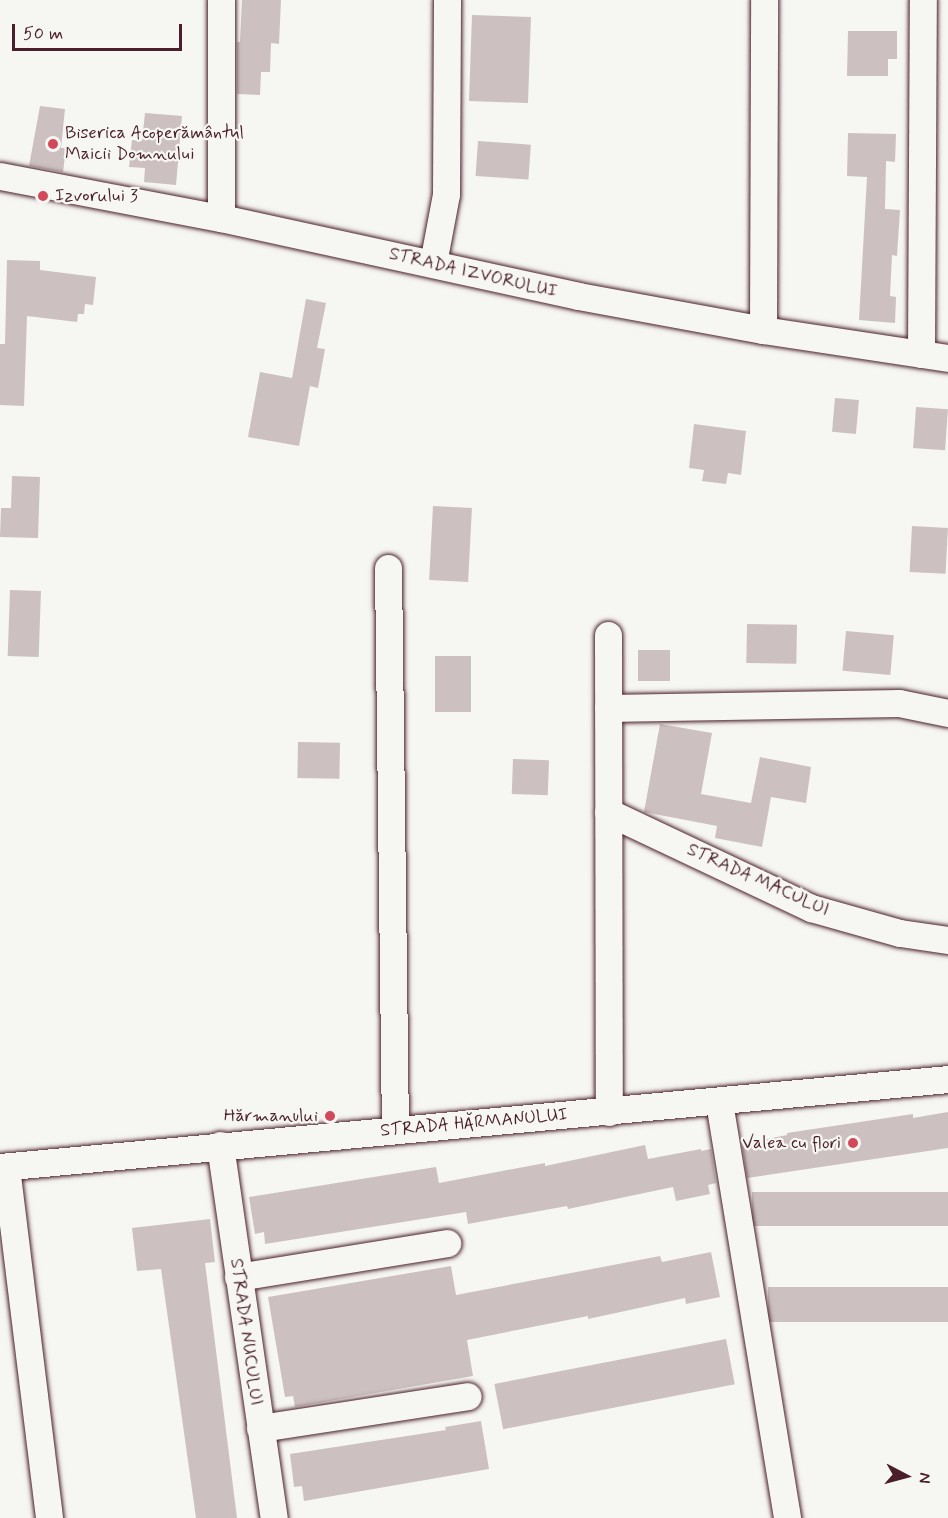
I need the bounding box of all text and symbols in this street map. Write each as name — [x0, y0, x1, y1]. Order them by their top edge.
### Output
scale bar — [15, 12, 184, 50]
text: 50 m — [23, 22, 63, 46]
place label: Biserica Acoperământul Maicii Domnului — [65, 123, 244, 166]
marker: Biserica Acoperământul Maicii Domnului — [46, 137, 60, 151]
place label: Izvorului 3 — [55, 185, 138, 207]
marker: Izvorului 3 — [36, 189, 50, 203]
street label: STRADA IZVORULUI — [385, 243, 561, 303]
street label: STRADA MACULUI — [683, 839, 833, 921]
street label: STRADA HĂRMANULUI — [379, 1104, 569, 1142]
place label: Hărmanului — [224, 1105, 318, 1127]
marker: Hărmanului — [323, 1109, 337, 1123]
place label: Valea cu flori — [742, 1132, 841, 1154]
marker: Valea cu flori — [846, 1136, 860, 1150]
street label: STRADA NUCULUI — [225, 1256, 267, 1408]
north arrow — [876, 1446, 936, 1506]
text: N — [913, 1472, 935, 1484]

